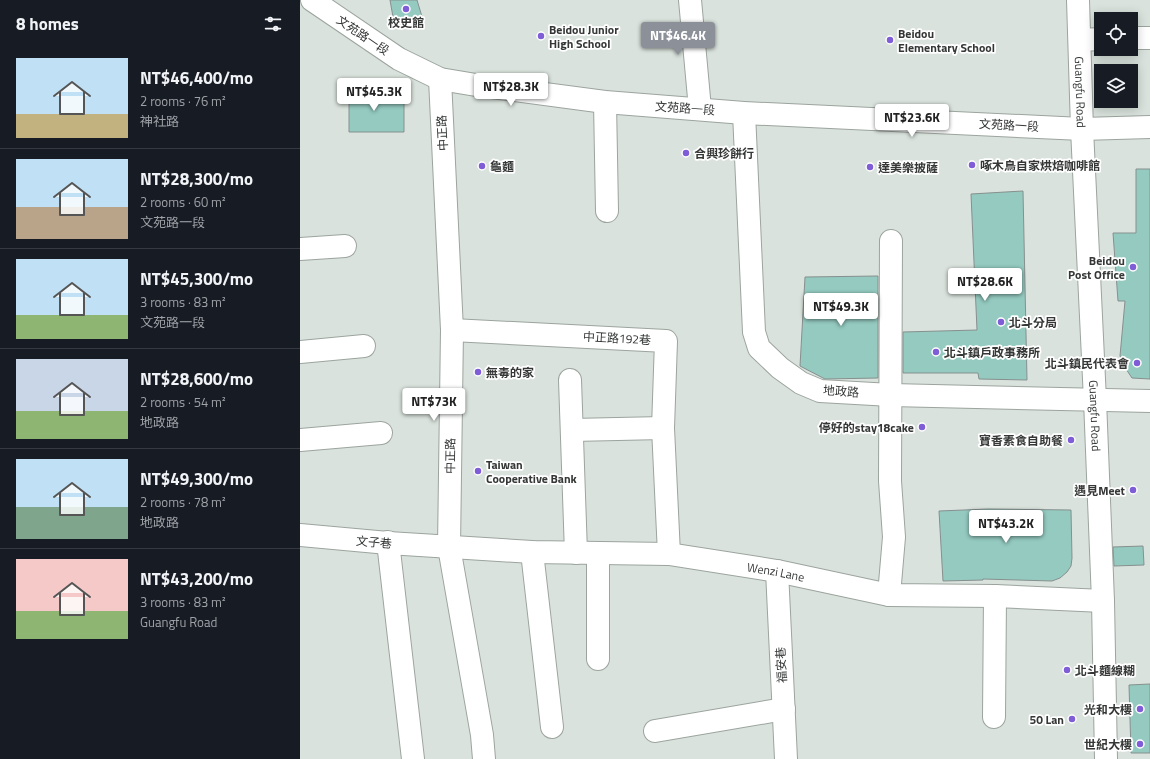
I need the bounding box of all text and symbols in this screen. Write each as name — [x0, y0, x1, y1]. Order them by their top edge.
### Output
marker: 校史館 — [401, 4, 411, 14]
street label: 文苑路一段 — [333, 10, 393, 60]
text: 8 homes — [16, 11, 79, 37]
map controls — [1094, 12, 1138, 108]
button: locate — [1094, 12, 1138, 56]
icon: filters — [262, 13, 284, 35]
place label: 校史館 — [388, 13, 424, 32]
place label: Beidou Junior High School — [549, 20, 619, 53]
pin: NT$46.4K — [637, 22, 719, 56]
place label: Beidou Elementary School — [898, 24, 995, 57]
text: NT$46.4K — [650, 25, 706, 45]
marker: Beidou Junior High School — [536, 31, 546, 41]
marker: Beidou Elementary School — [885, 35, 895, 45]
street label: Guangfu Road — [1070, 56, 1091, 128]
button: layers — [1094, 64, 1138, 108]
text: NT$46,400/mo — [140, 65, 253, 91]
pin: NT$28.3K — [470, 73, 552, 107]
icon: home — [48, 74, 96, 122]
text: NT$28.3K — [483, 76, 539, 96]
pin: NT$45.3K — [333, 78, 415, 112]
text: NT$45.3K — [346, 81, 402, 101]
text: 2 rooms · 76 m² — [140, 91, 226, 111]
street label: 文苑路一段 — [654, 96, 716, 120]
pin: NT$23.6K — [871, 104, 953, 138]
text: NT$23.6K — [884, 107, 940, 127]
text: 神社路 — [140, 111, 179, 131]
street label: 文苑路一段 — [979, 114, 1039, 136]
street label: 中正路 — [432, 115, 452, 151]
place label: 合興珍餅行 — [694, 144, 754, 163]
marker: 合興珍餅行 — [681, 148, 691, 158]
place label: 啄木鳥自家烘焙咖啡館 — [980, 156, 1100, 175]
place label: 龜麵 — [490, 157, 514, 176]
place label: 達美樂披薩 — [878, 158, 938, 177]
marker: 啄木鳥自家烘焙咖啡館 — [967, 160, 977, 170]
marker: 龜麵 — [477, 161, 487, 171]
marker: 達美樂披薩 — [865, 162, 875, 172]
text: NT$28,300/mo — [140, 166, 253, 192]
icon: home — [48, 175, 96, 223]
text: 2 rooms · 60 m² — [140, 192, 226, 212]
text: 文苑路一段 — [140, 212, 205, 232]
place label: Beidou Post Office — [1068, 251, 1125, 284]
marker: Beidou Post Office — [1128, 262, 1138, 272]
text: NT$45,300/mo — [140, 266, 253, 292]
pin: NT$28.6K — [944, 268, 1026, 302]
text: NT$28.6K — [957, 271, 1013, 291]
icon: home — [48, 275, 96, 323]
text: 3 rooms · 83 m² — [140, 292, 226, 312]
pin: NT$49.3K — [800, 293, 882, 327]
text: NT$49.3K — [813, 296, 869, 316]
text: 文苑路一段 — [140, 312, 205, 332]
place label: 北斗分局 — [1009, 313, 1057, 332]
marker: 北斗分局 — [996, 317, 1006, 327]
street label: 中正路192巷 — [582, 327, 652, 349]
place label: 北斗鎮戶政事務所 — [944, 343, 1040, 362]
marker: 北斗鎮戶政事務所 — [931, 347, 941, 357]
place label: 北斗鎮民代表會 — [1045, 354, 1129, 373]
marker: 北斗鎮民代表會 — [1132, 358, 1142, 368]
place label: 無毒的家 — [486, 363, 534, 382]
text: NT$28,600/mo — [140, 366, 253, 392]
marker: 無毒的家 — [473, 367, 483, 377]
icon: home — [48, 375, 96, 423]
street label: Guangfu Road — [1085, 379, 1107, 452]
street label: 地政路 — [822, 380, 860, 402]
pin: NT$73K — [401, 388, 467, 422]
text: NT$73K — [411, 391, 457, 411]
text: 2 rooms · 54 m² — [140, 392, 226, 412]
text: 地政路 — [140, 412, 179, 432]
place label: 停好的stay18cake — [819, 418, 914, 437]
marker: 停好的stay18cake — [917, 422, 927, 432]
place label: 寶香素食自助餐 — [979, 431, 1063, 450]
marker: 寶香素食自助餐 — [1066, 435, 1076, 445]
street label: 中正路 — [440, 438, 460, 474]
place label: Taiwan Cooperative Bank — [486, 455, 578, 488]
text: NT$49,300/mo — [140, 466, 253, 492]
marker: Taiwan Cooperative Bank — [473, 466, 483, 476]
icon: home — [48, 475, 96, 523]
place label: 遇見Meet — [1074, 481, 1126, 500]
marker: 遇見Meet — [1128, 485, 1138, 495]
text: 2 rooms · 78 m² — [140, 492, 226, 512]
pin: NT$43.2K — [965, 510, 1047, 544]
text: 地政路 — [140, 512, 179, 532]
text: NT$43.2K — [978, 513, 1034, 533]
street label: 文子巷 — [355, 531, 393, 553]
street label: Wenzi Lane — [746, 557, 806, 586]
text: NT$43,200/mo — [140, 566, 253, 592]
icon: home — [48, 575, 96, 623]
text: 3 rooms · 83 m² — [140, 592, 226, 612]
text: Guangfu Road — [140, 612, 217, 632]
street label: 福安巷 — [771, 647, 791, 683]
place label: 北斗麵線糊 — [1075, 661, 1135, 680]
marker: 北斗麵線糊 — [1062, 665, 1072, 675]
place label: 光和大樓 — [1084, 700, 1132, 719]
marker: 光和大樓 — [1135, 704, 1145, 714]
place label: 50 Lan — [1029, 710, 1064, 729]
marker: 50 Lan — [1067, 714, 1077, 724]
place label: 世紀大樓 — [1084, 735, 1132, 754]
marker: 世紀大樓 — [1135, 739, 1145, 749]

